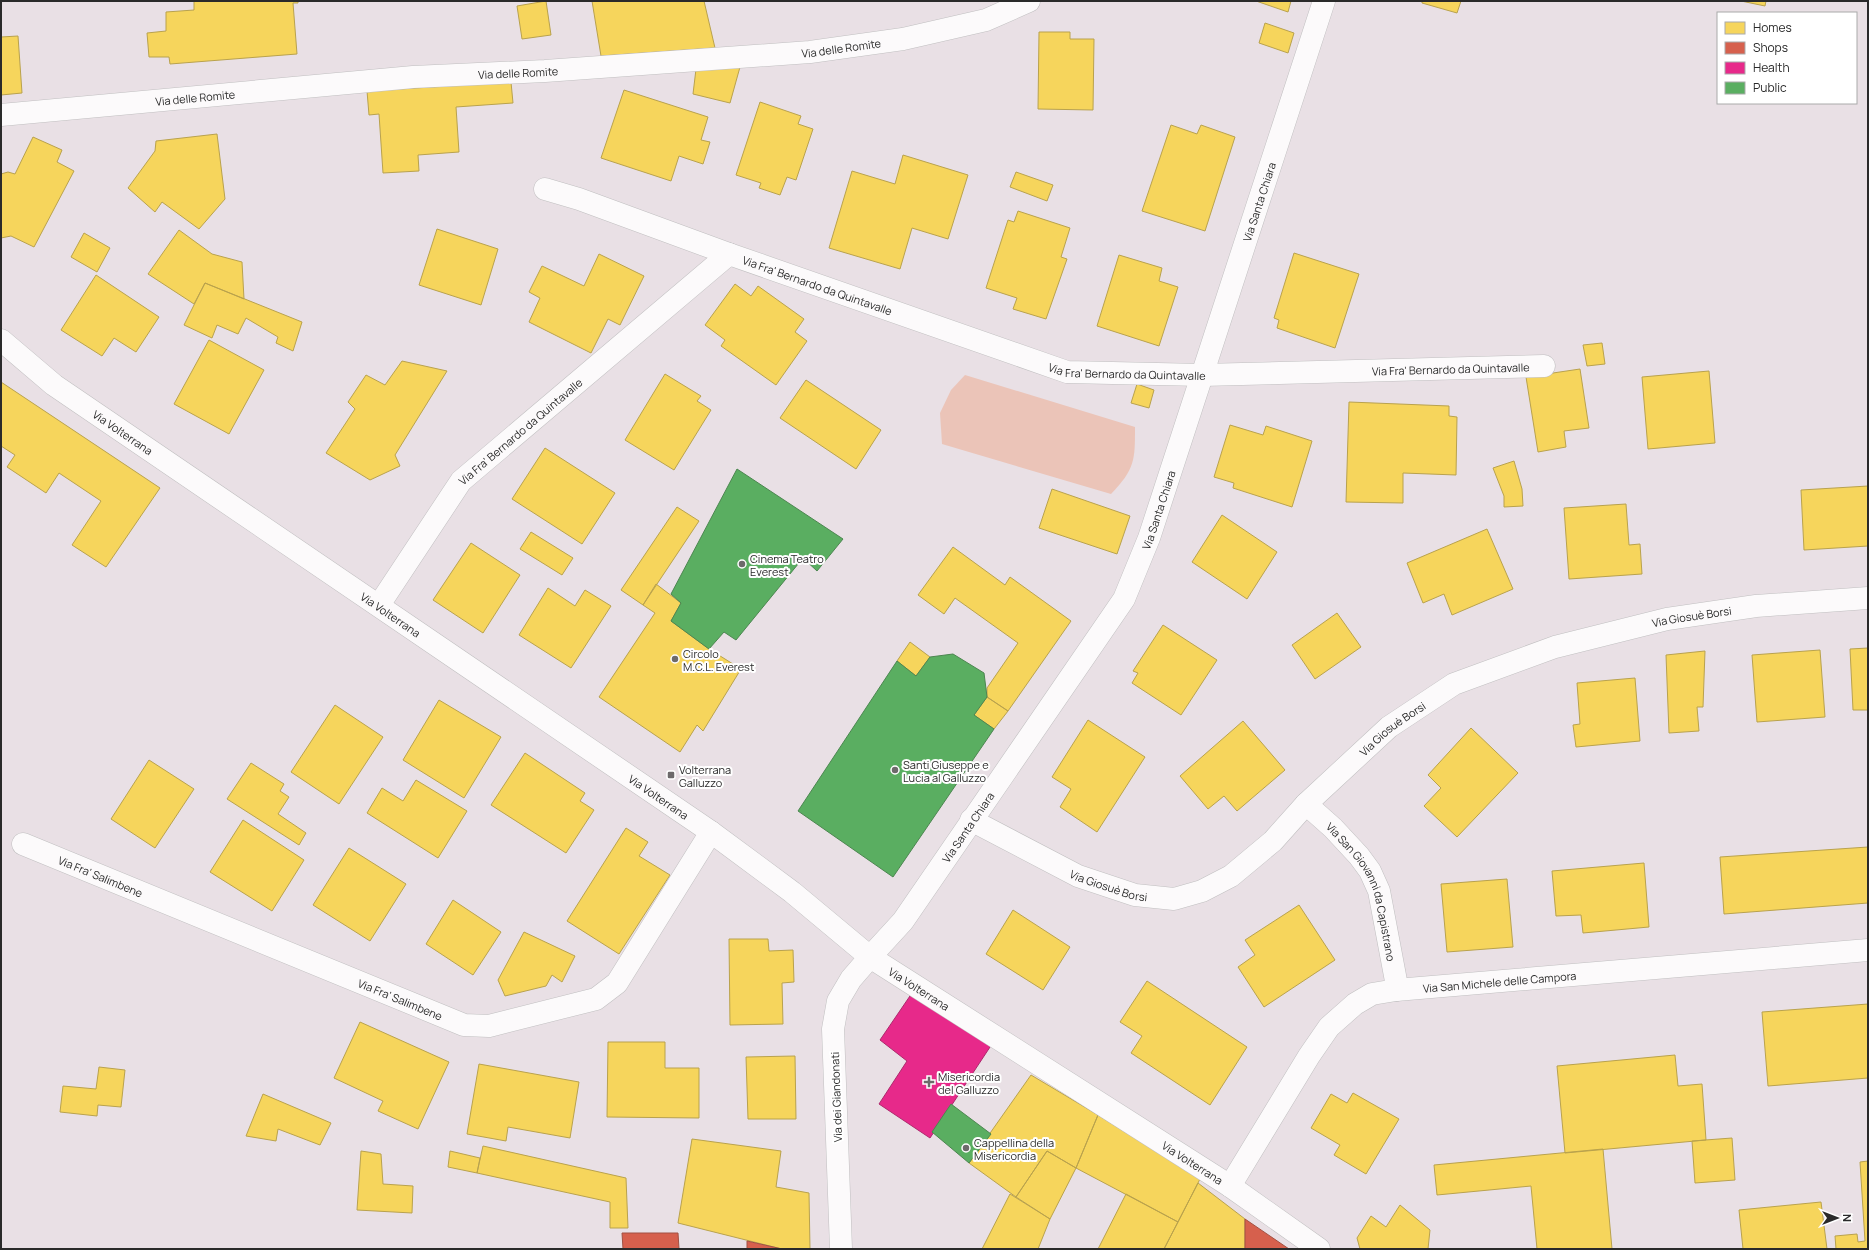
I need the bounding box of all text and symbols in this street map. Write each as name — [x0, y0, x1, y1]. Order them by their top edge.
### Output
legend — [1717, 12, 1857, 104]
text: Homes — [1753, 19, 1792, 36]
street label: Via delle Romite — [801, 35, 882, 60]
text: Shops — [1753, 39, 1788, 56]
text: Health — [1753, 59, 1790, 76]
street label: Via delle Romite — [478, 63, 559, 82]
text: Public — [1753, 79, 1787, 96]
street label: Via delle Romite — [155, 86, 236, 108]
street label: Via Santa Chiara — [1239, 160, 1279, 243]
street label: Via Fra' Bernardo da Quintavalle — [741, 252, 895, 318]
street label: Via Fra' Bernardo da Quintavalle — [1046, 359, 1206, 383]
street label: Via Fra' Bernardo da Quintavalle — [1372, 359, 1530, 378]
street label: Via Fra' Bernardo da Quintavalle — [455, 374, 585, 488]
street label: Via Volterrana — [90, 406, 156, 458]
street label: Via Santa Chiara — [1138, 468, 1178, 552]
place label: Cinema Teatro Everest — [750, 551, 824, 579]
marker: Cinema Teatro Everest — [737, 559, 747, 569]
street label: Via Volterrana — [358, 588, 424, 640]
street label: Via Giosuè Borsi — [1650, 602, 1732, 630]
place label: Circolo M.C.L. Everest — [683, 646, 754, 674]
marker: Circolo M.C.L. Everest — [670, 654, 680, 664]
street label: Via Giosuè Borsi — [1356, 698, 1428, 759]
place label: Santi Giuseppe e Lucia al Galluzzo — [903, 757, 989, 785]
place label: Volterrana Galluzzo — [679, 762, 731, 790]
marker: Santi Giuseppe e Lucia al Galluzzo — [890, 765, 900, 775]
marker: Volterrana Galluzzo — [666, 770, 676, 780]
street label: Via Volterrana — [626, 771, 692, 822]
street label: Via Santa Chiara — [938, 789, 997, 865]
street label: Via San Giovanni da Capistrano — [1323, 818, 1400, 963]
street label: Via Fra' Salimbene — [56, 852, 146, 900]
street label: Via Giosuè Borsi — [1067, 866, 1148, 904]
street label: Via Volterrana — [886, 963, 953, 1013]
street label: Via San Michele delle Campora — [1422, 967, 1577, 995]
street label: Via Fra' Salimbene — [356, 975, 446, 1023]
street label: Via dei Giandonati — [827, 1051, 845, 1143]
place label: Misericordia del Galluzzo — [938, 1069, 1000, 1097]
marker: Misericordia del Galluzzo — [923, 1076, 935, 1088]
place label: Cappellina della Misericordia — [974, 1135, 1054, 1163]
street label: Via Volterrana — [1159, 1137, 1226, 1187]
marker: Cappellina della Misericordia — [961, 1143, 971, 1153]
north arrow — [1817, 1198, 1857, 1238]
text: N — [1840, 1214, 1855, 1222]

